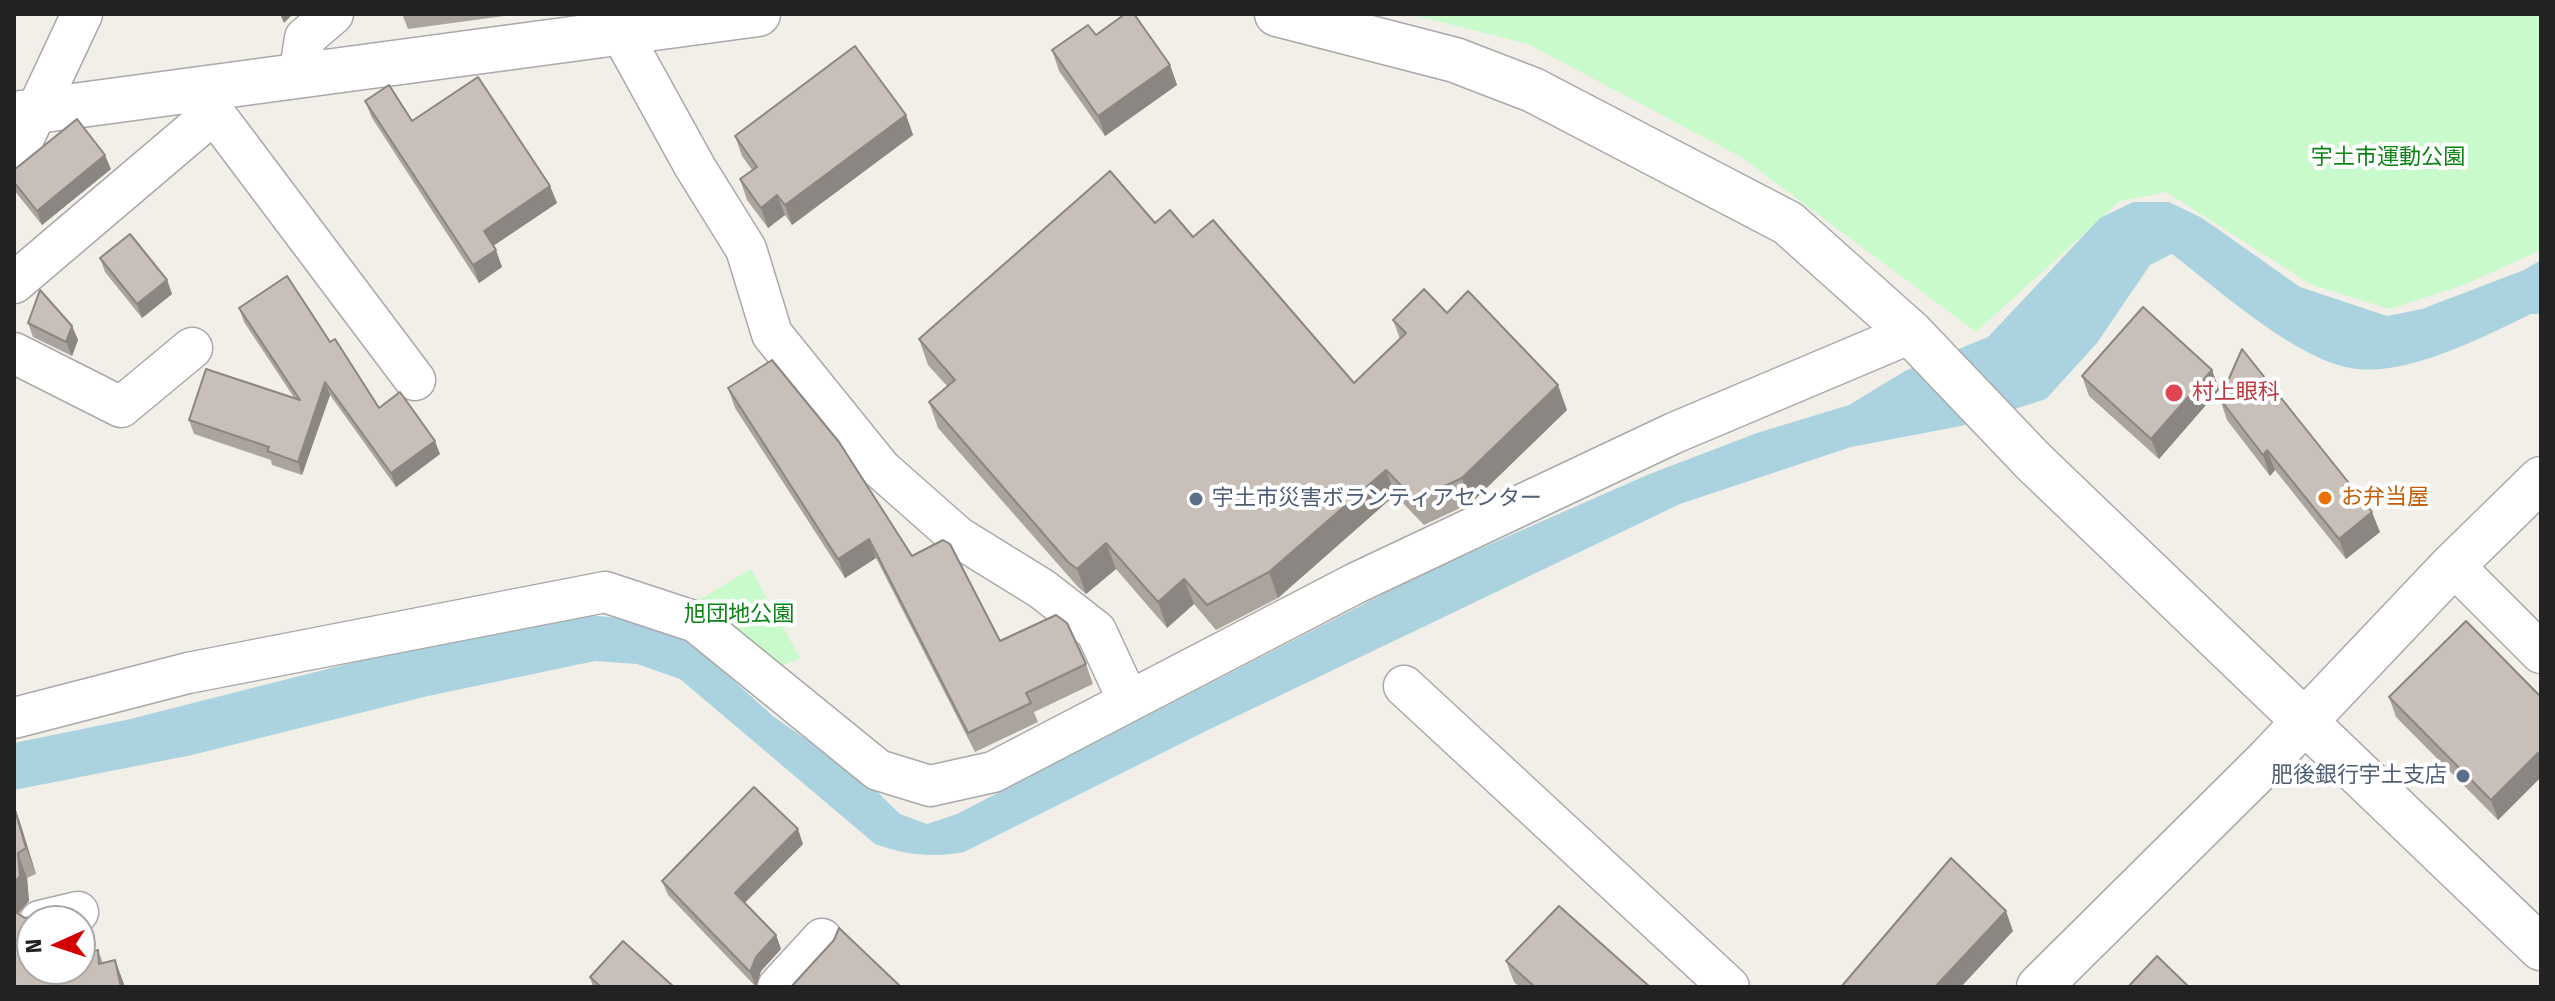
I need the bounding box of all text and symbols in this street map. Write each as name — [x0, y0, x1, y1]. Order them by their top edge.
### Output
park label: 宇土市運動公園 — [2311, 145, 2465, 171]
place label: 村上眼科 — [2192, 380, 2280, 406]
marker: 村上眼科 — [2163, 382, 2185, 404]
place label: お弁当屋 — [2341, 485, 2429, 511]
place label: 宇土市災害ボランティアセンター — [1212, 486, 1542, 512]
marker: お弁当屋 — [2316, 489, 2334, 507]
marker: 宇土市災害ボランティアセンター — [1187, 490, 1205, 508]
park label: 旭団地公園 — [684, 602, 794, 628]
place label: 肥後銀行宇土支店 — [2271, 763, 2447, 789]
marker: 肥後銀行宇土支店 — [2454, 767, 2472, 785]
north arrow — [16, 905, 96, 985]
text: N — [20, 938, 47, 954]

